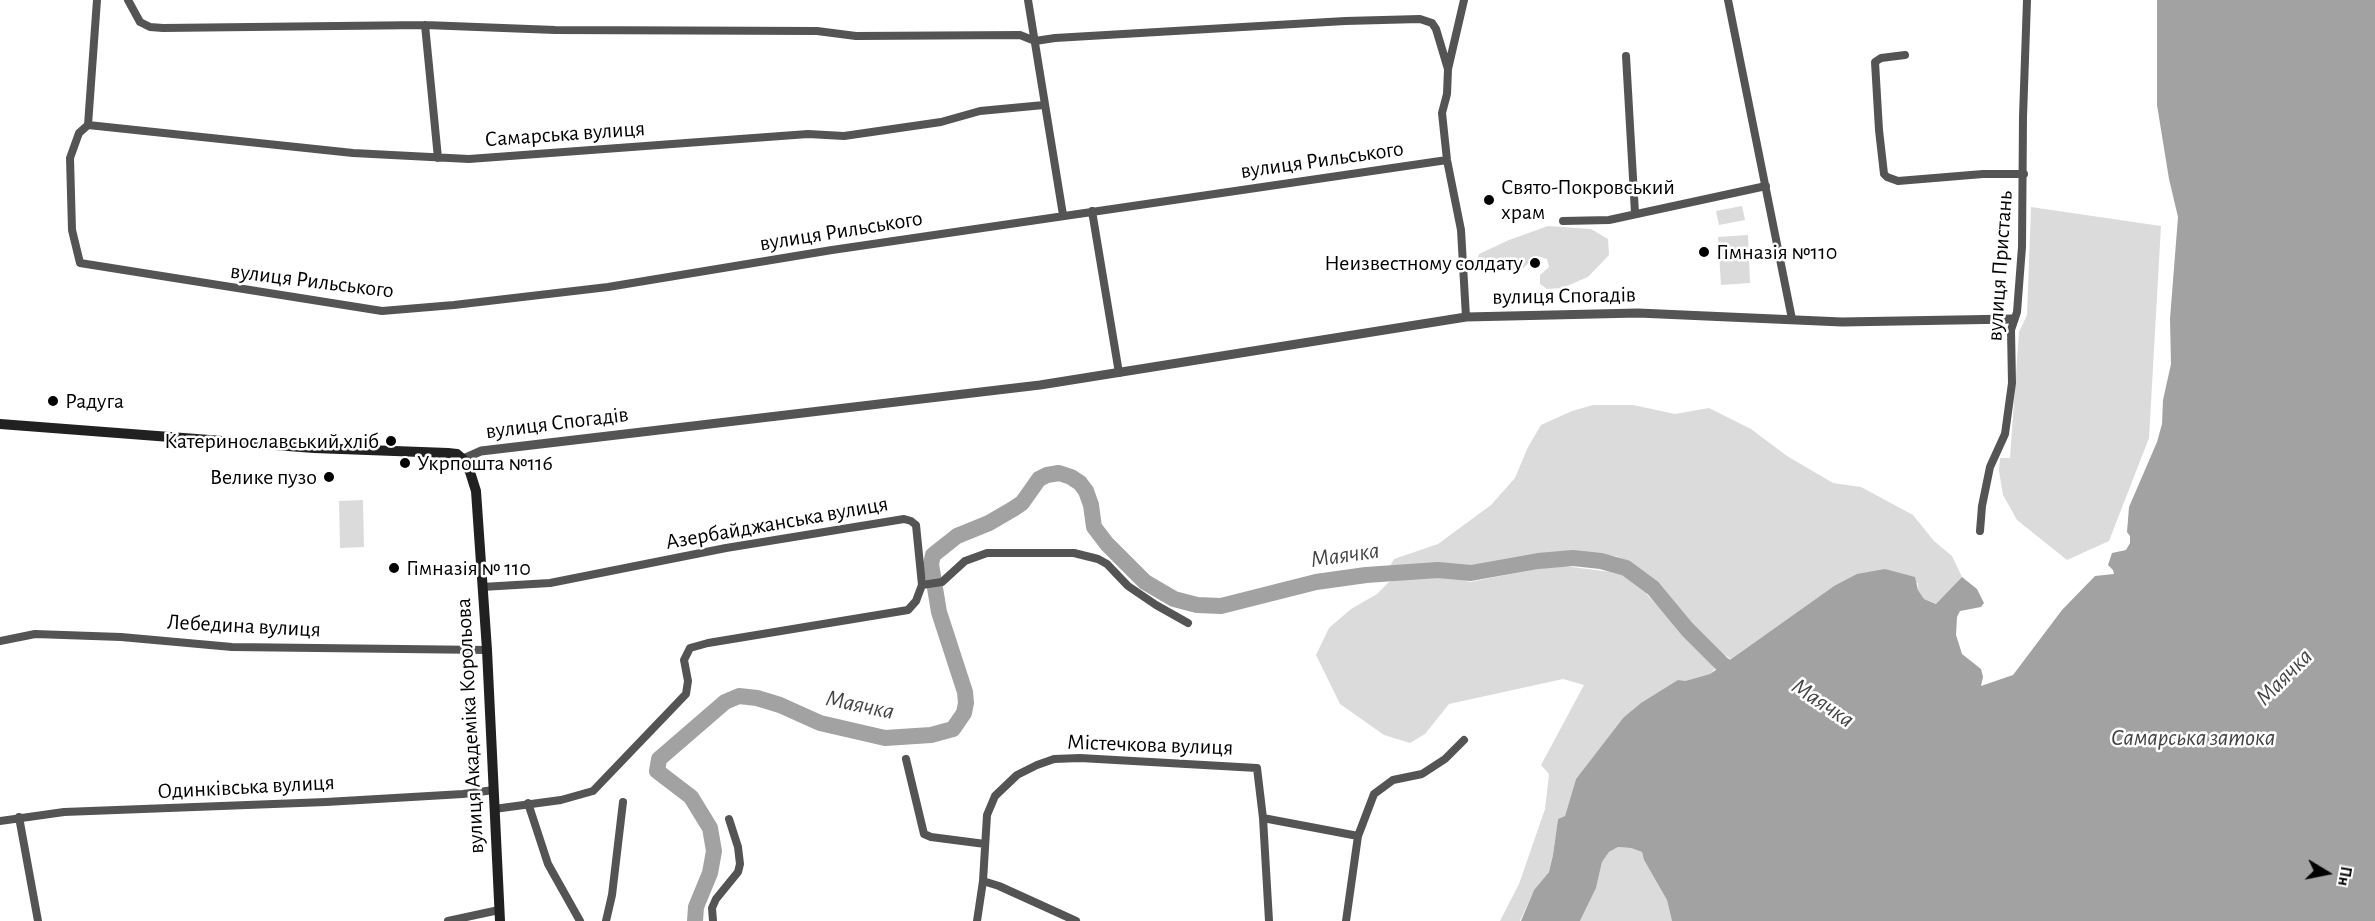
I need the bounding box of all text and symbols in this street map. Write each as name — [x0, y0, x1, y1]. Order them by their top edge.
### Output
street label: Самарська вулиця — [484, 115, 646, 153]
street label: вулиця Рильського — [1239, 135, 1405, 185]
place label: Свято-Покровський храм — [1501, 174, 1675, 226]
street label: вулиця Пристань — [1982, 190, 2018, 342]
marker: Свято-Покровський храм — [1482, 193, 1496, 207]
street label: вулиця Рильського — [758, 205, 924, 257]
place label: Гімназія №110 — [1716, 239, 1837, 265]
marker: Гімназія №110 — [1697, 245, 1711, 259]
place label: Неизвестному солдату — [1324, 250, 1523, 276]
marker: Неизвестному солдату — [1528, 256, 1542, 270]
street label: вулиця Рильського — [229, 258, 395, 304]
street label: вулиця Спогадів — [1492, 282, 1636, 310]
place label: Радуга — [65, 388, 124, 414]
marker: Радуга — [46, 394, 60, 408]
street label: вулиця Спогадів — [484, 401, 630, 445]
place label: Катеринославський хліб — [164, 428, 379, 454]
marker: Катеринославський хліб — [384, 434, 398, 448]
place label: Укрпошта №116 — [417, 450, 553, 476]
marker: Укрпошта №116 — [398, 456, 412, 470]
place label: Велике пузо — [210, 464, 317, 490]
marker: Велике пузо — [322, 470, 336, 484]
street label: Азербайджанська вулиця — [664, 490, 890, 556]
water label: Маячка — [1309, 536, 1381, 574]
place label: Гімназія № 110 — [406, 555, 531, 581]
marker: Гімназія № 110 — [387, 561, 401, 575]
street label: вулиця Академіка Корольова — [450, 597, 490, 855]
street label: Лебедина вулиця — [166, 609, 322, 643]
water label: Маячка — [2249, 642, 2319, 712]
water label: Маячка — [1786, 672, 1860, 734]
water label: Маячка — [823, 684, 897, 726]
water label: Самарська затока — [2111, 724, 2275, 752]
street label: Містечкова вулиця — [1066, 729, 1234, 761]
street label: Одинківська вулиця — [157, 769, 335, 805]
north arrow — [2297, 843, 2357, 903]
text: Пн — [2335, 865, 2354, 887]

